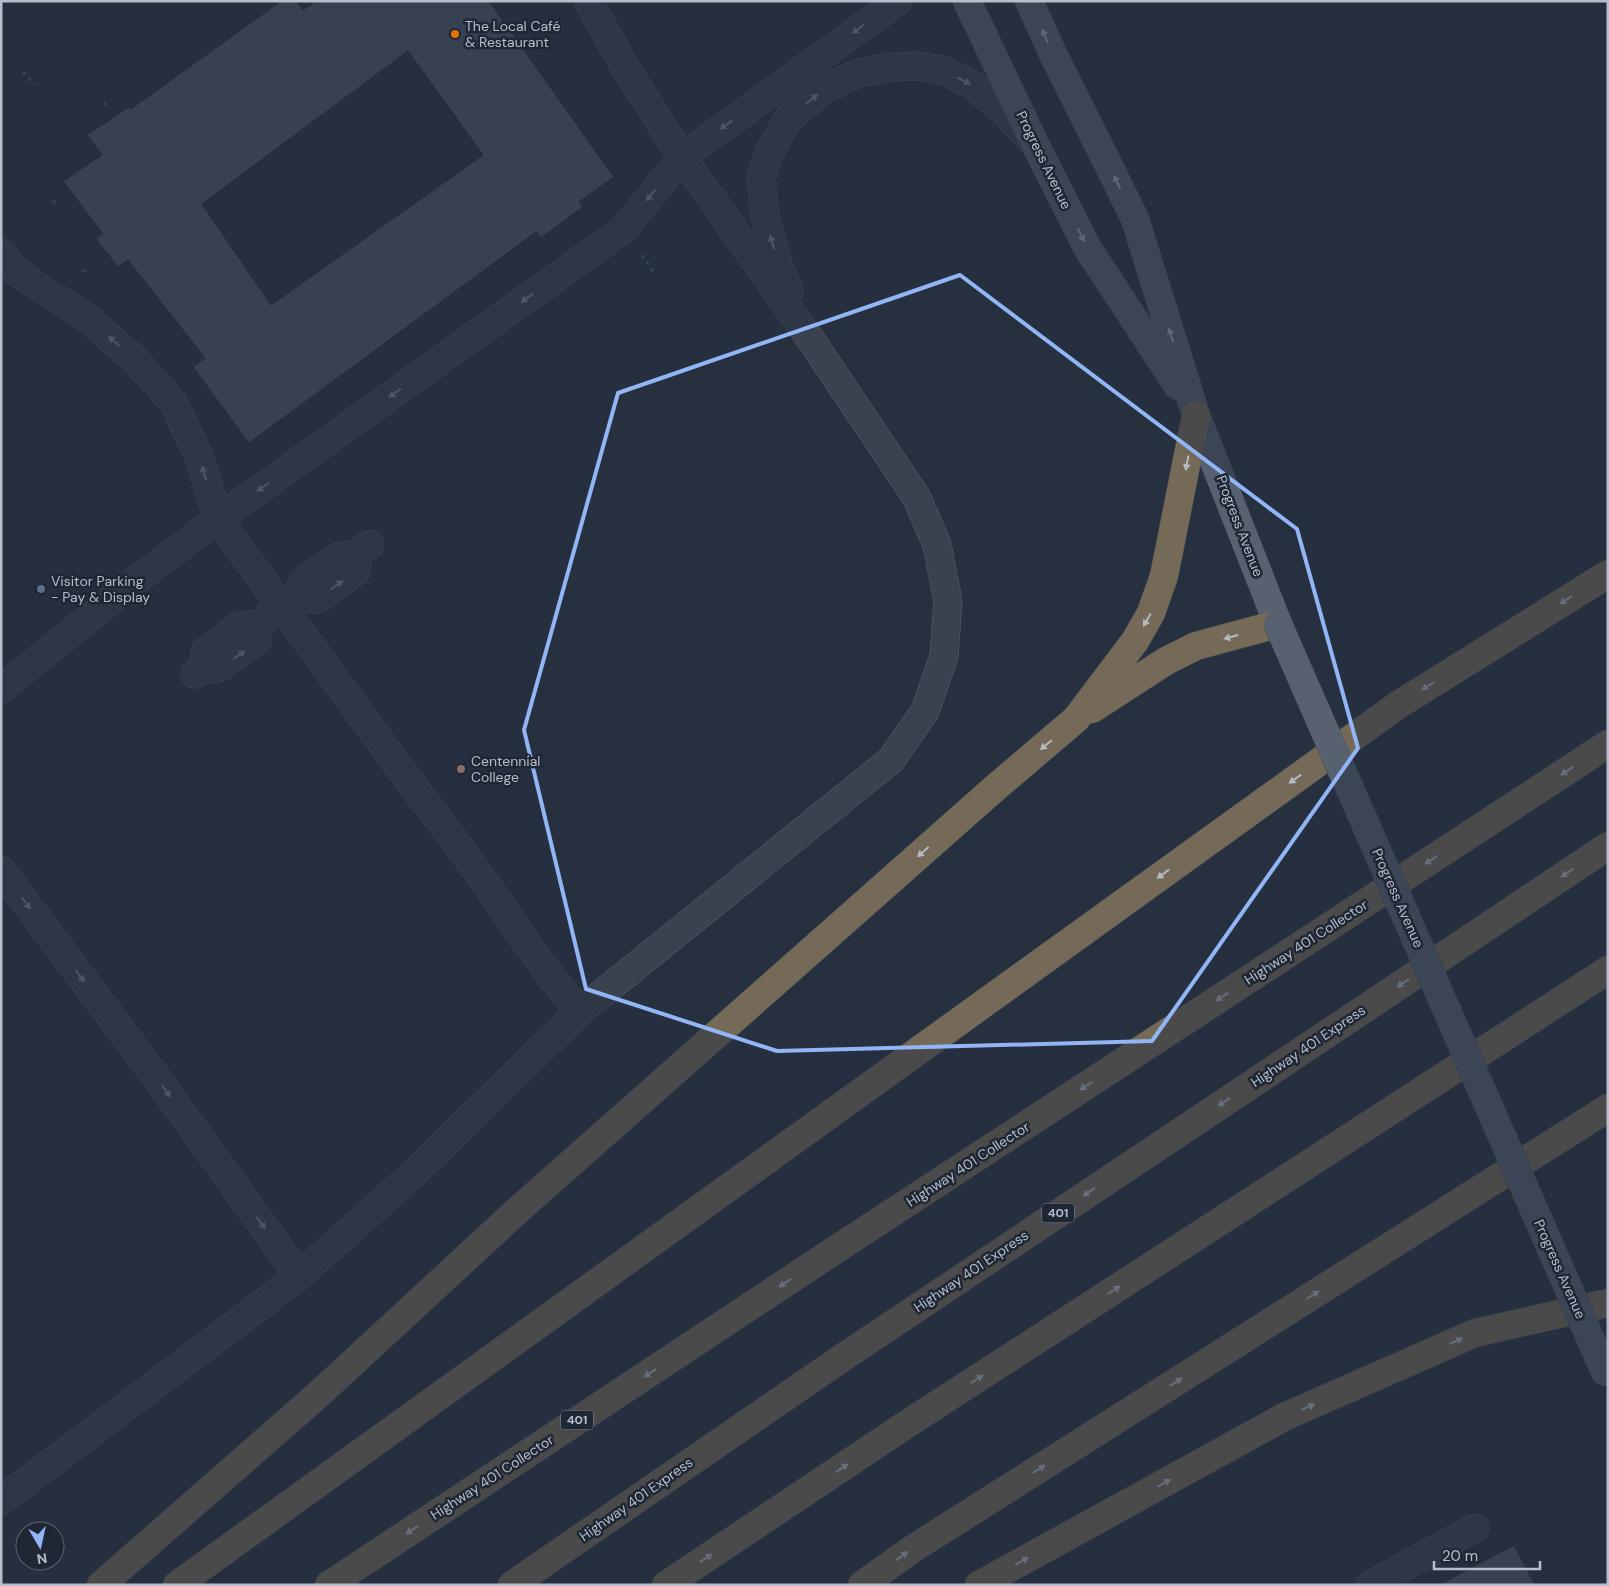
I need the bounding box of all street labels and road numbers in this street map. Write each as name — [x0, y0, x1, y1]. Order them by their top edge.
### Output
street label: Progress Avenue — [1012, 108, 1076, 212]
street label: Progress Avenue — [1212, 473, 1268, 579]
street label: Progress Avenue — [1368, 845, 1428, 951]
street label: Highway 401 Collector — [1241, 895, 1371, 989]
street label: Highway 401 Express — [1247, 1001, 1369, 1091]
street label: Highway 401 Collector — [903, 1117, 1033, 1211]
road number: 401 — [1042, 1204, 1074, 1222]
street label: Progress Avenue — [1530, 1216, 1590, 1322]
street label: Highway 401 Express — [910, 1226, 1032, 1316]
road number: 401 — [561, 1410, 593, 1430]
street label: Highway 401 Collector — [427, 1430, 557, 1524]
street label: Highway 401 Express — [576, 1453, 696, 1545]

